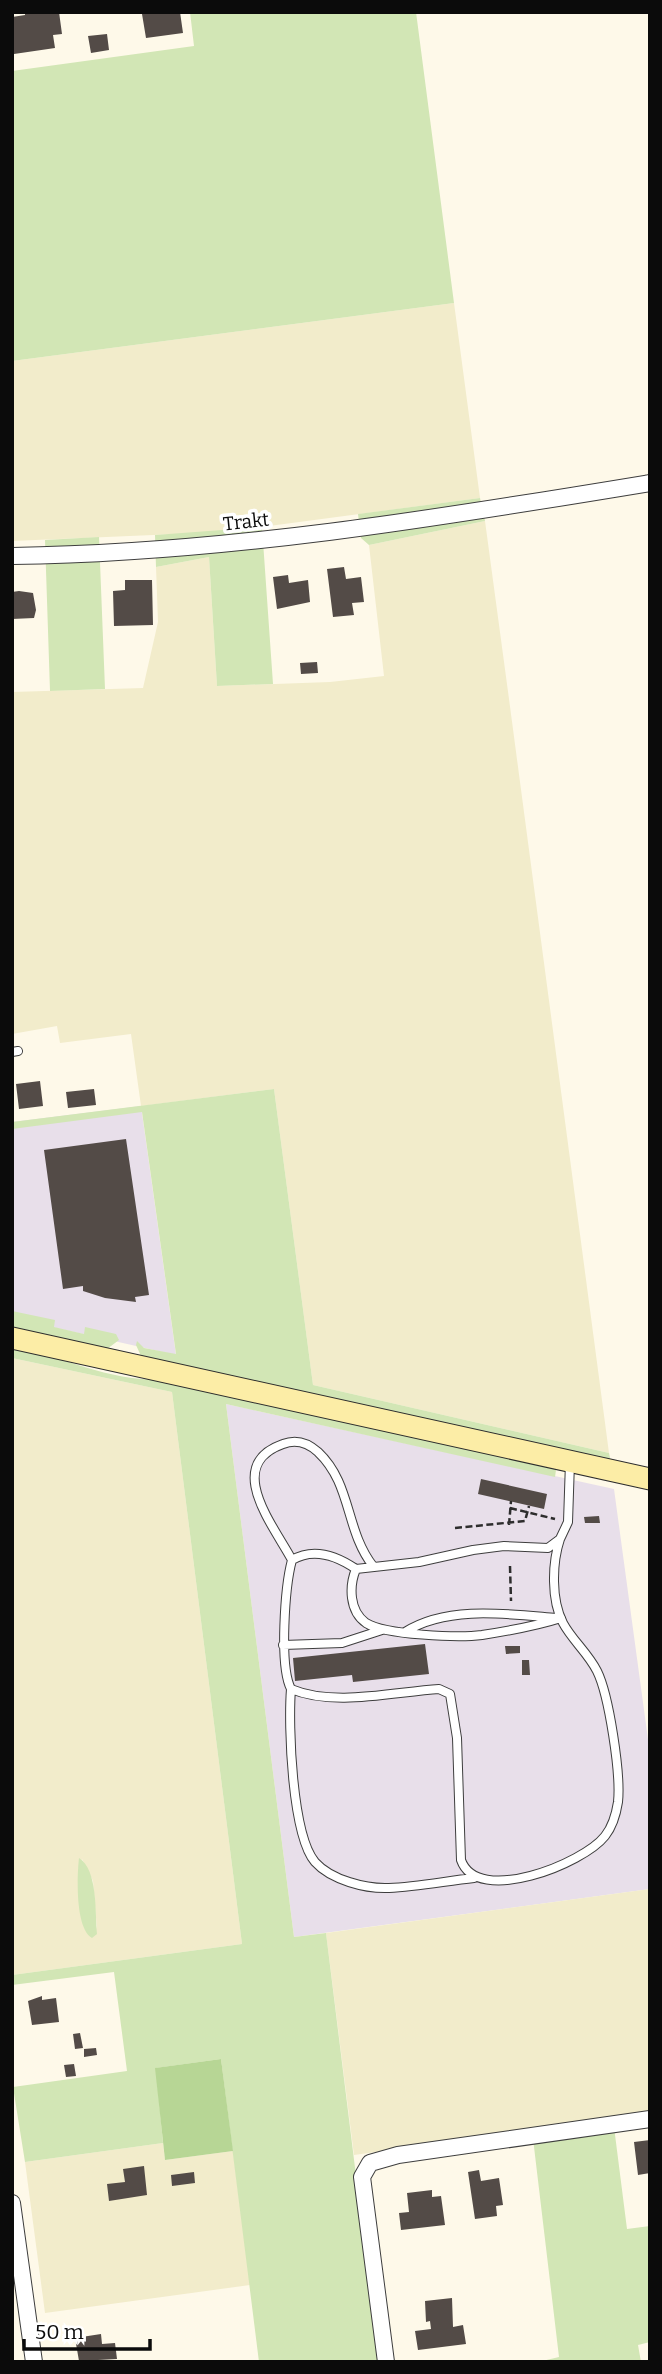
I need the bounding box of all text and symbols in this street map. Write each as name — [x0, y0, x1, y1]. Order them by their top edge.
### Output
street label: Trakt — [222, 508, 270, 535]
scale bar — [24, 2308, 150, 2352]
text: 50 m — [35, 2319, 84, 2345]

